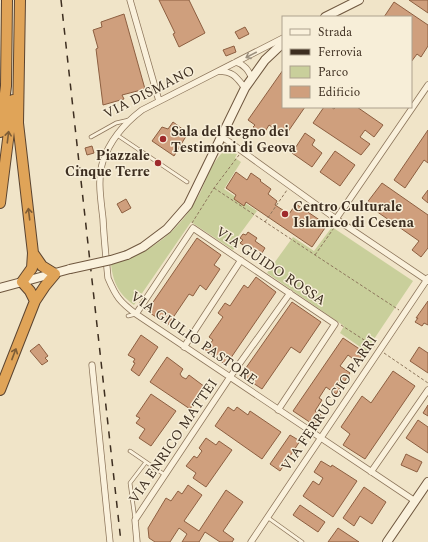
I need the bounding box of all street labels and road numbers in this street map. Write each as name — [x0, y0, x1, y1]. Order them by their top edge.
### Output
street label: VIA DISMANO — [100, 60, 198, 124]
street label: VIA GUIDO ROSSA — [212, 221, 331, 311]
street label: VIA GIULIO PASTORE — [126, 286, 262, 390]
street label: VIA FERRUCCIO PARRI — [276, 331, 382, 475]
street label: VIA ENRICO MATTEI — [123, 374, 223, 508]

